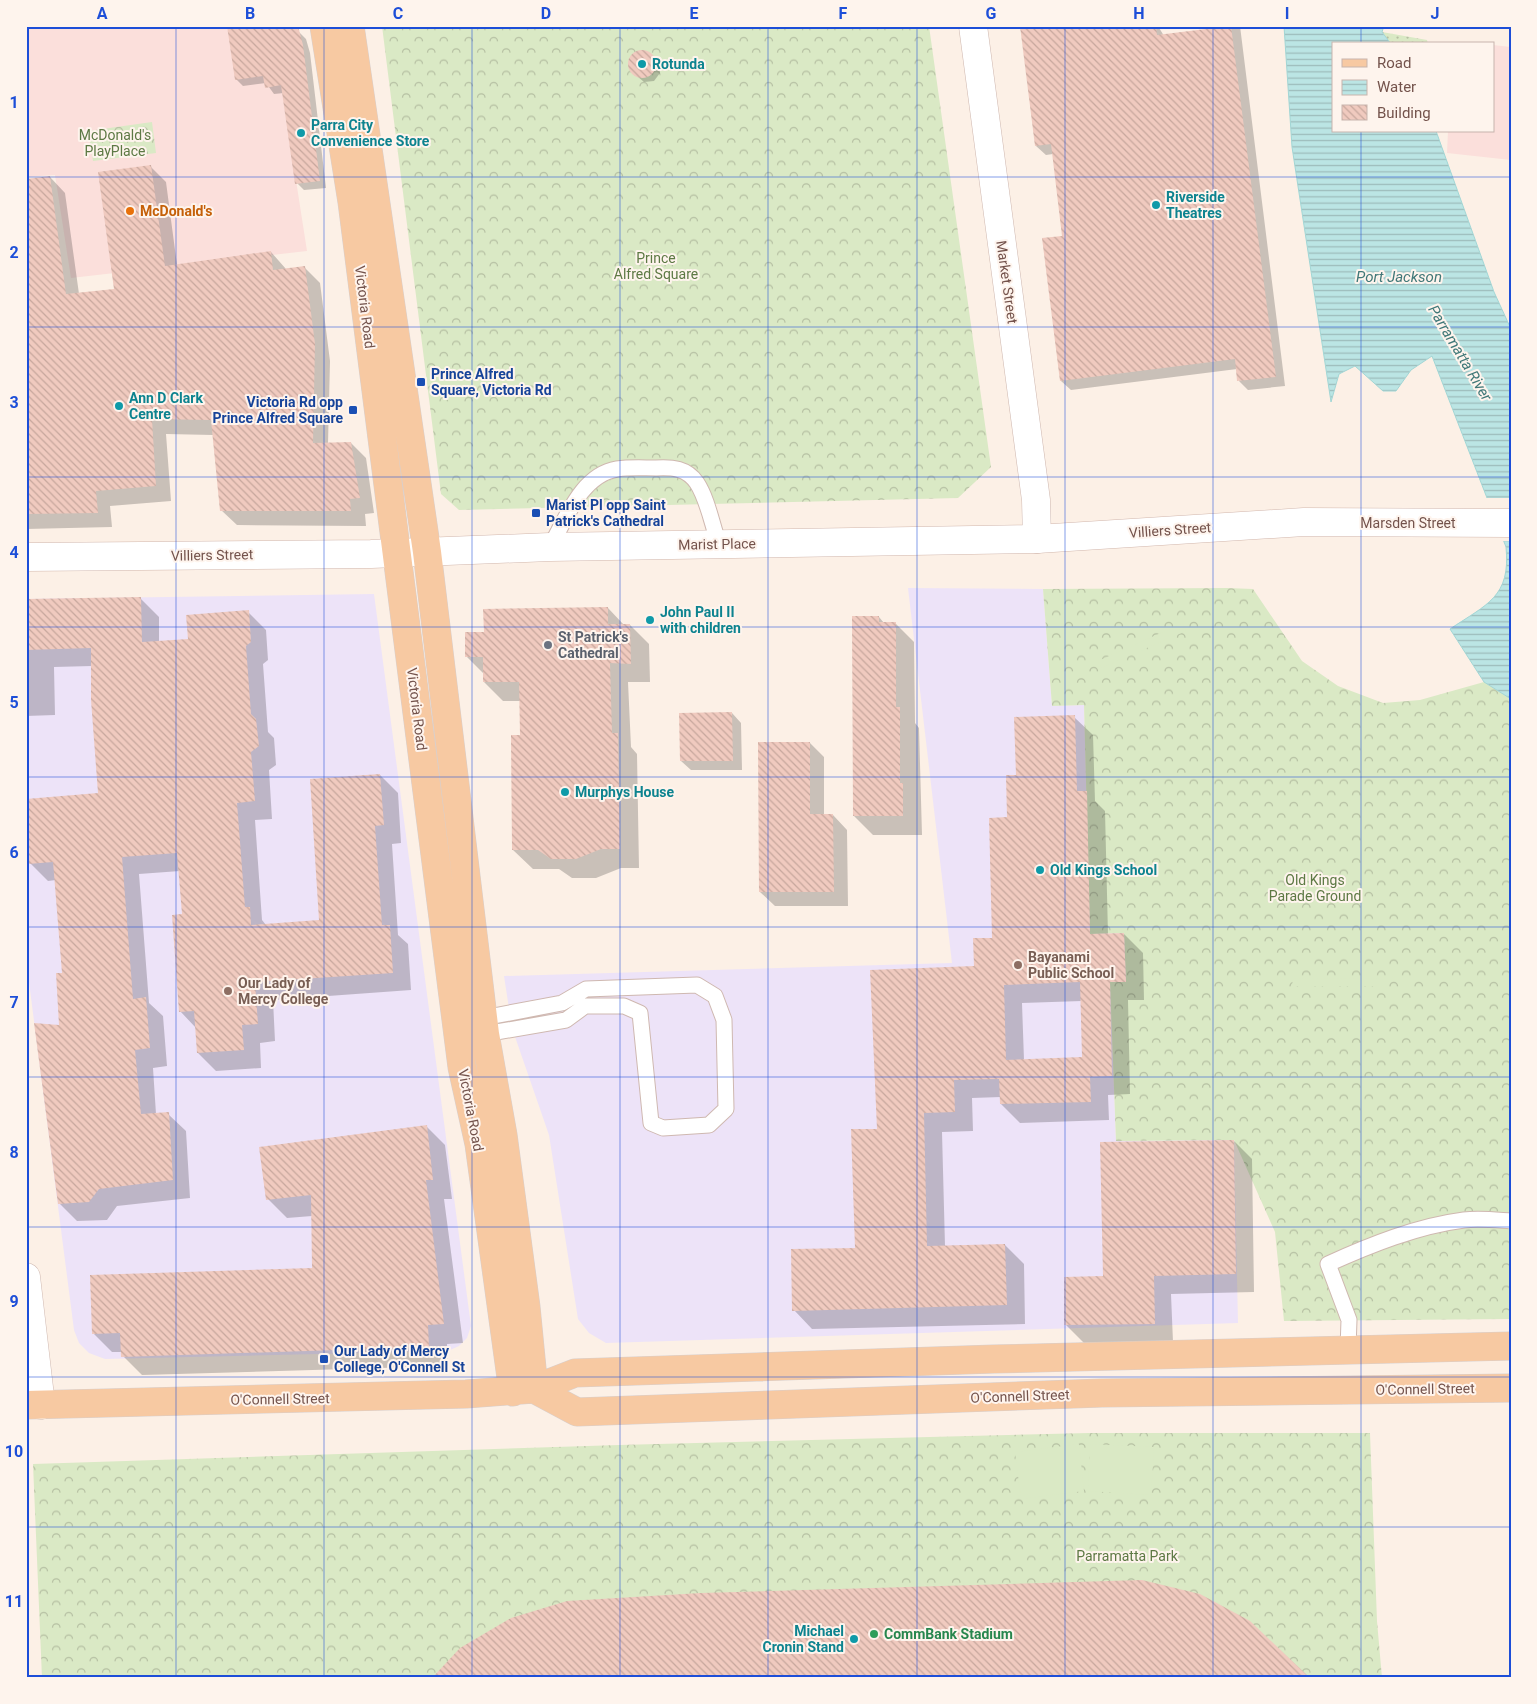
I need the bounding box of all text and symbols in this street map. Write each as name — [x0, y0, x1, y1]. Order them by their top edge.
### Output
text: A — [97, 4, 108, 23]
text: B — [245, 4, 255, 23]
text: C — [393, 4, 403, 23]
text: D — [541, 4, 551, 23]
text: E — [690, 4, 699, 23]
text: F — [839, 4, 848, 23]
text: G — [986, 4, 997, 23]
text: H — [1133, 4, 1145, 23]
text: I — [1285, 4, 1289, 23]
text: J — [1431, 4, 1439, 23]
legend — [1332, 42, 1494, 132]
text: Road — [1377, 54, 1411, 72]
place label: Rotunda — [652, 56, 705, 72]
marker: Rotunda — [636, 58, 648, 70]
text: Water — [1377, 78, 1416, 96]
text: 1 — [9, 93, 19, 112]
text: Building — [1377, 104, 1431, 122]
place label: Parra City Convenience Store — [311, 117, 430, 149]
park label: McDonald's PlayPlace — [79, 127, 151, 159]
marker: Parra City Convenience Store — [295, 127, 307, 139]
place label: Riverside Theatres — [1166, 189, 1225, 221]
marker: Riverside Theatres — [1150, 199, 1162, 211]
place label: McDonald's — [140, 203, 212, 219]
marker: McDonald's — [124, 205, 136, 217]
street label: Market Street — [993, 239, 1021, 325]
text: 2 — [9, 243, 19, 262]
park label: Prince Alfred Square — [614, 250, 698, 282]
street label: Victoria Road — [352, 265, 378, 349]
water label: Port Jackson — [1356, 268, 1442, 286]
water label: Parramatta River — [1424, 302, 1496, 405]
place label: Prince Alfred Square, Victoria Rd — [431, 366, 552, 398]
marker: Prince Alfred Square, Victoria Rd — [415, 376, 427, 388]
place label: Ann D Clark Centre — [129, 390, 203, 422]
text: 3 — [9, 393, 19, 412]
place label: Victoria Rd opp Prince Alfred Square — [213, 394, 343, 426]
marker: Ann D Clark Centre — [113, 400, 125, 412]
marker: Victoria Rd opp Prince Alfred Square — [347, 404, 359, 416]
place label: Marist Pl opp Saint Patrick's Cathedral — [546, 497, 666, 529]
marker: Marist Pl opp Saint Patrick's Cathedral — [530, 507, 542, 519]
street label: Marsden Street — [1360, 515, 1456, 531]
street label: Villiers Street — [1128, 519, 1212, 541]
street label: Marist Place — [678, 535, 756, 553]
text: 4 — [9, 543, 19, 562]
street label: Villiers Street — [171, 546, 254, 564]
place label: John Paul II with children — [660, 604, 741, 636]
marker: John Paul II with children — [644, 614, 656, 626]
place label: St Patrick's Cathedral — [558, 629, 628, 661]
marker: St Patrick's Cathedral — [542, 639, 554, 651]
street label: Victoria Road — [404, 667, 430, 751]
text: 5 — [9, 693, 19, 712]
place label: Murphys House — [575, 784, 674, 800]
marker: Murphys House — [559, 786, 571, 798]
text: 6 — [9, 843, 19, 862]
place label: Old Kings School — [1050, 862, 1157, 878]
marker: Old Kings School — [1034, 864, 1046, 876]
park label: Old Kings Parade Ground — [1269, 872, 1361, 904]
place label: Bayanami Public School — [1028, 949, 1114, 981]
marker: Bayanami Public School — [1012, 959, 1024, 971]
place label: Our Lady of Mercy College — [238, 975, 329, 1007]
marker: Our Lady of Mercy College — [222, 985, 234, 997]
text: 7 — [9, 993, 19, 1012]
street label: Victoria Road — [455, 1068, 487, 1152]
text: 8 — [9, 1143, 19, 1162]
text: 9 — [9, 1292, 19, 1311]
place label: Our Lady of Mercy College, O'Connell St — [334, 1343, 465, 1375]
marker: Our Lady of Mercy College, O'Connell St — [318, 1353, 330, 1365]
street label: O'Connell Street — [1375, 1380, 1475, 1398]
street label: O'Connell Street — [970, 1386, 1070, 1406]
street label: O'Connell Street — [230, 1390, 330, 1408]
text: 10 — [5, 1442, 23, 1461]
park label: Parramatta Park — [1076, 1548, 1179, 1564]
text: 11 — [5, 1592, 23, 1611]
place label: Michael Cronin Stand — [763, 1623, 844, 1655]
place label: CommBank Stadium — [884, 1626, 1013, 1642]
marker: CommBank Stadium — [868, 1628, 880, 1640]
marker: Michael Cronin Stand — [848, 1633, 860, 1645]

